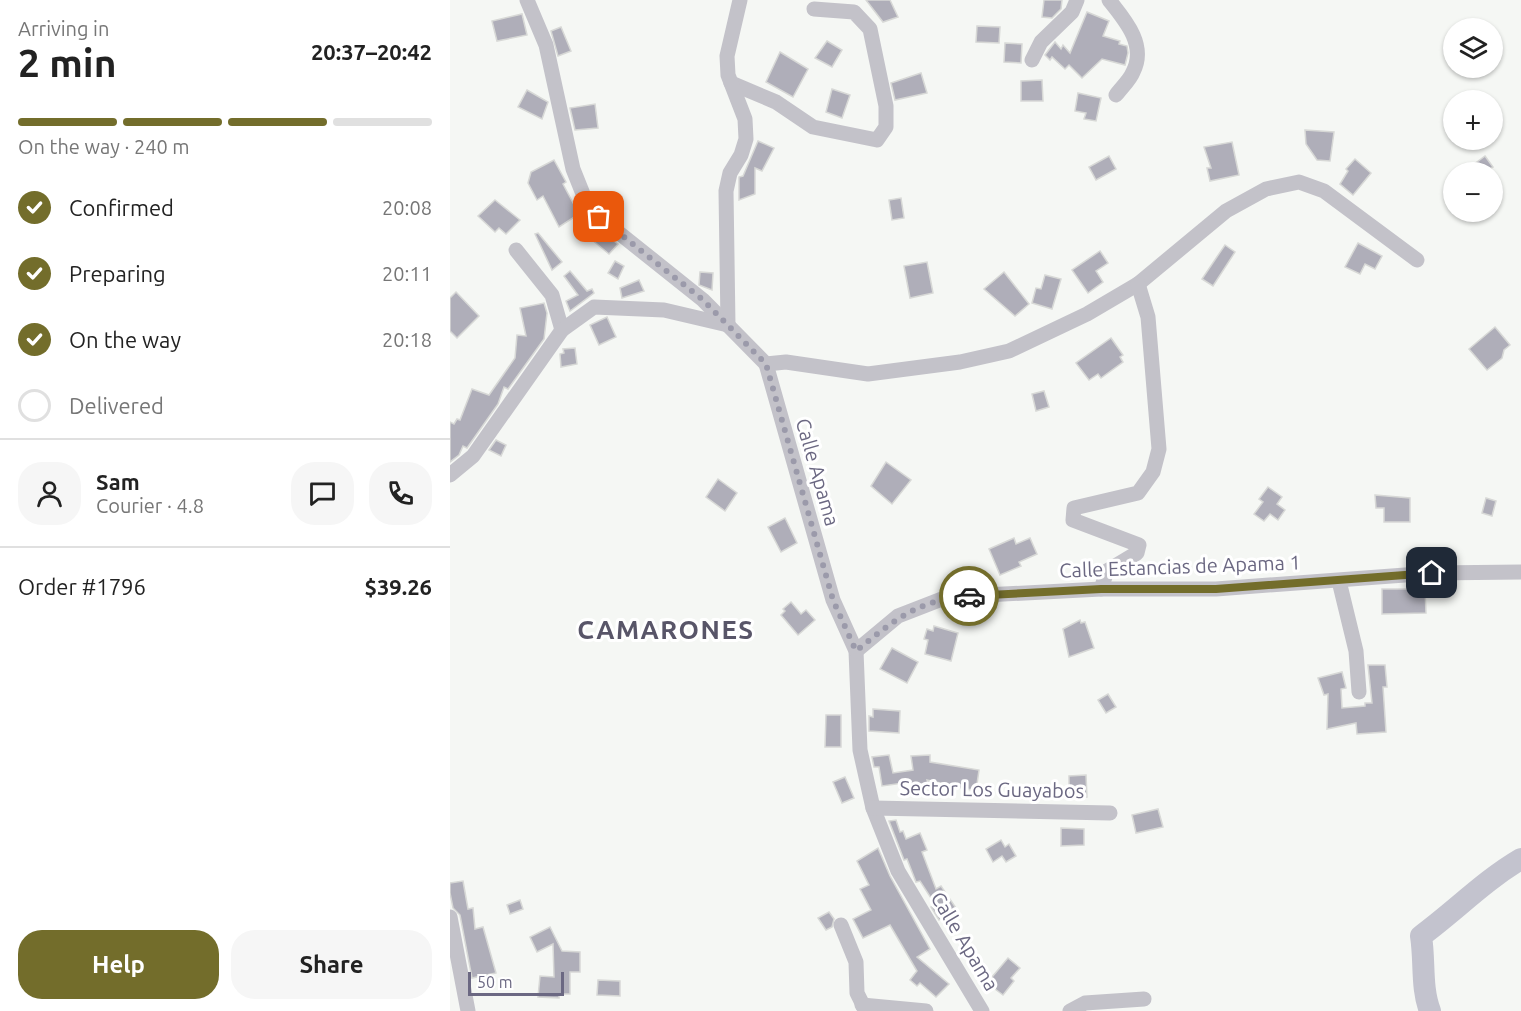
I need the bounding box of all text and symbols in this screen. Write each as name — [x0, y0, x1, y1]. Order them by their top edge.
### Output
text: Arriving in — [18, 17, 109, 40]
map controls — [1443, 18, 1503, 222]
button: layers — [1443, 18, 1503, 78]
text: 20:37–20:42 — [311, 39, 432, 64]
text: 2 min — [18, 41, 117, 84]
button: + — [1443, 90, 1503, 150]
text: On the way · 240 m — [18, 135, 190, 158]
button: − — [1443, 162, 1503, 222]
icon: check — [18, 191, 51, 224]
pin — [573, 191, 624, 242]
text: Confirmed — [69, 195, 174, 220]
text: 20:08 — [382, 196, 432, 219]
icon: bag — [582, 200, 615, 233]
icon: check — [18, 257, 51, 290]
text: Preparing — [69, 261, 166, 286]
text: 20:11 — [382, 262, 432, 285]
icon: check — [18, 323, 51, 356]
text: On the way — [69, 327, 181, 352]
text: 20:18 — [382, 328, 432, 351]
text: Delivered — [69, 393, 164, 418]
street label: Calle Apama — [792, 415, 844, 529]
button: person — [18, 462, 81, 525]
button: chat — [291, 462, 354, 525]
button: phone — [369, 462, 432, 525]
text: Sam — [96, 469, 140, 494]
text: Courier · 4.8 — [96, 494, 204, 517]
pin — [1406, 547, 1457, 598]
street label: Calle Estancias de Apama 1 — [1059, 550, 1301, 582]
icon: home — [1415, 556, 1448, 589]
courier — [939, 566, 999, 626]
text: Order #1796 — [18, 574, 146, 599]
text: $39.26 — [365, 574, 432, 599]
icon: car — [953, 580, 986, 613]
district label: CAMARONES — [577, 615, 755, 644]
street label: Sector Los Guayabos — [900, 776, 1084, 802]
street label: Calle Apama — [927, 887, 1003, 995]
button: Help — [18, 930, 219, 999]
button: Share — [231, 930, 432, 999]
scale bar — [468, 969, 564, 996]
text: 50 m — [477, 973, 513, 991]

